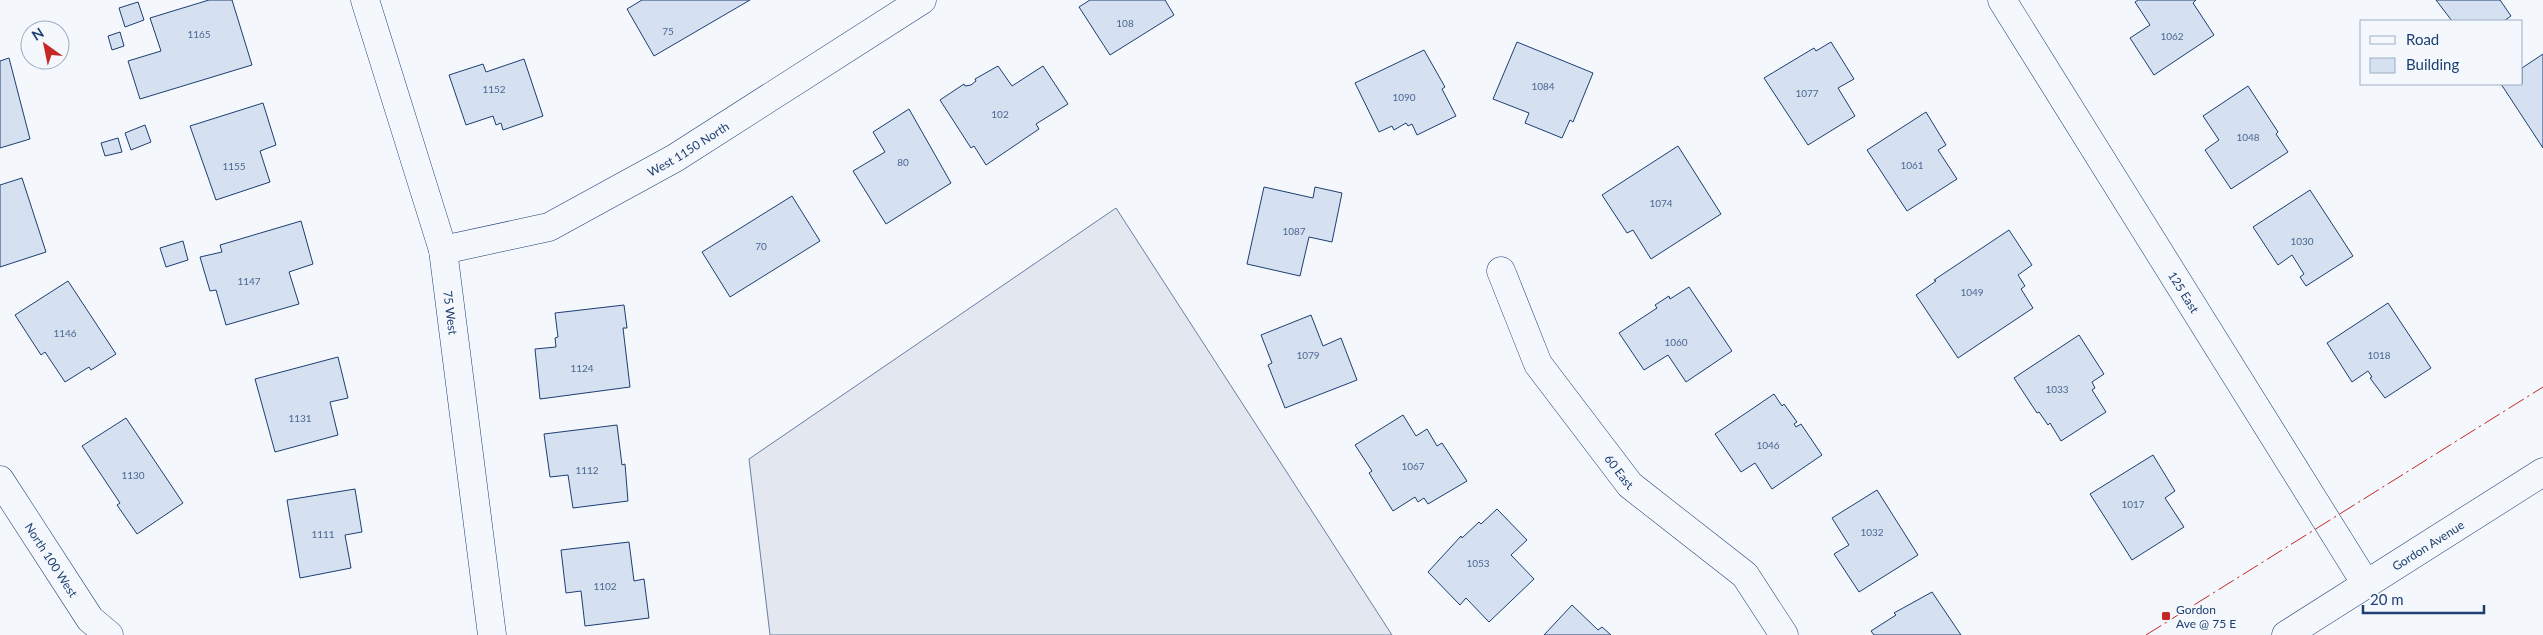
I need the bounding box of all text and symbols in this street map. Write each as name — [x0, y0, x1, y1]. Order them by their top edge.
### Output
house number: 108 — [1116, 17, 1134, 29]
north arrow — [20, 20, 70, 70]
legend — [2360, 20, 2523, 85]
text: N — [28, 24, 47, 44]
house number: 75 — [662, 25, 674, 37]
house number: 1165 — [187, 28, 211, 40]
house number: 1062 — [2160, 30, 2184, 42]
text: Road — [2406, 30, 2439, 48]
text: Building — [2406, 55, 2459, 73]
house number: 1084 — [1531, 80, 1555, 92]
house number: 1152 — [482, 83, 506, 95]
house number: 1077 — [1795, 87, 1819, 99]
house number: 1090 — [1392, 91, 1416, 103]
house number: 102 — [991, 108, 1009, 120]
street label: West 1150 North — [645, 118, 732, 179]
house number: 1048 — [2236, 131, 2260, 143]
house number: 80 — [897, 156, 909, 168]
house number: 1061 — [1900, 159, 1924, 171]
house number: 1155 — [222, 160, 246, 172]
house number: 1074 — [1649, 197, 1673, 209]
house number: 1087 — [1282, 225, 1306, 237]
house number: 1030 — [2290, 235, 2314, 247]
house number: 70 — [755, 240, 767, 252]
street label: 125 East — [2165, 268, 2203, 316]
house number: 1147 — [237, 275, 261, 287]
house number: 1049 — [1960, 286, 1984, 298]
street label: 75 West — [441, 290, 461, 336]
house number: 1146 — [53, 327, 77, 339]
house number: 1060 — [1664, 336, 1688, 348]
house number: 1079 — [1296, 349, 1320, 361]
house number: 1018 — [2367, 349, 2391, 361]
house number: 1124 — [570, 362, 594, 374]
house number: 1033 — [2045, 383, 2069, 395]
house number: 1131 — [288, 412, 312, 424]
house number: 1046 — [1756, 439, 1780, 451]
street label: 60 East — [1602, 451, 1637, 493]
house number: 1067 — [1401, 460, 1425, 472]
house number: 1112 — [575, 464, 599, 476]
house number: 1130 — [121, 469, 145, 481]
house number: 1017 — [2121, 498, 2145, 510]
street label: Gordon Avenue — [2389, 517, 2467, 573]
street label: North 100 West — [22, 520, 82, 600]
house number: 1032 — [1860, 526, 1884, 538]
house number: 1111 — [311, 528, 335, 540]
house number: 1053 — [1466, 557, 1490, 569]
house number: 1102 — [593, 580, 617, 592]
scale bar — [2363, 582, 2484, 614]
text: 20 m — [2370, 590, 2404, 608]
place label: Gordon Ave @ 75 E — [2176, 602, 2236, 631]
marker: Gordon Ave @ 75 E — [2160, 610, 2172, 622]

